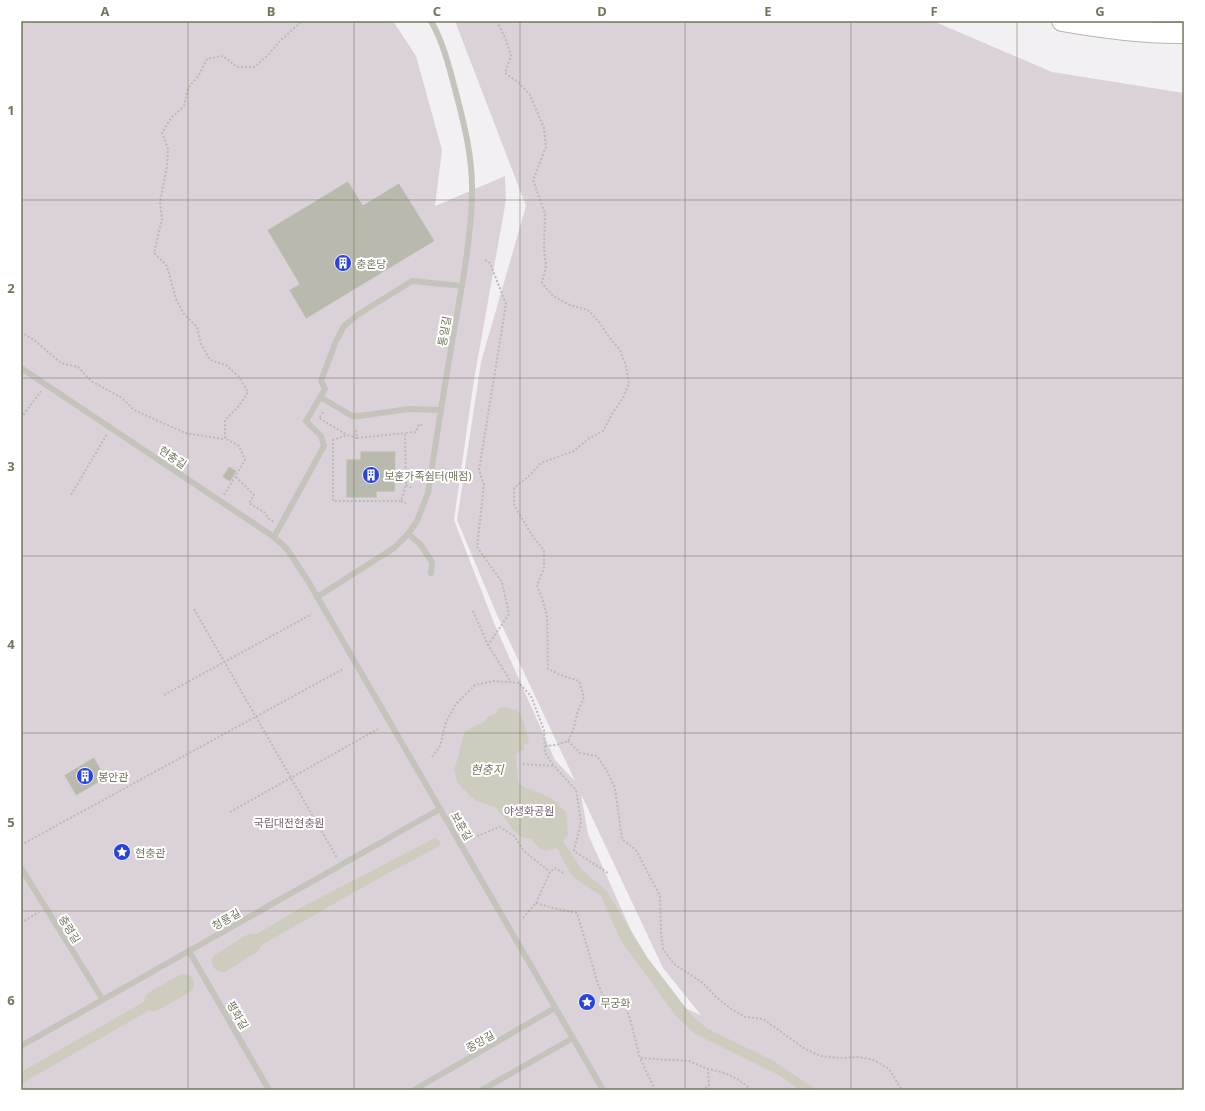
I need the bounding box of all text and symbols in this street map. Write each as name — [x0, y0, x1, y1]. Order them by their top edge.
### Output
text: A — [101, 2, 110, 20]
text: B — [267, 2, 275, 20]
text: C — [433, 2, 441, 20]
text: D — [597, 2, 607, 20]
text: E — [764, 2, 772, 20]
text: F — [930, 2, 938, 20]
text: G — [1095, 2, 1105, 20]
text: 1 — [7, 101, 15, 119]
building icon: 충혼당 — [333, 253, 353, 273]
place label: 충혼당 — [356, 256, 386, 271]
text: 2 — [7, 279, 15, 297]
street label: 통일길 — [434, 315, 454, 347]
street label: 현충길 — [156, 442, 190, 472]
text: 3 — [7, 457, 15, 475]
building icon: 보훈가족쉼터(매점) — [361, 465, 381, 485]
place label: 보훈가족쉼터(매점) — [384, 468, 472, 483]
text: 4 — [7, 635, 15, 653]
water label: 현충지 — [470, 761, 505, 778]
building icon: 봉안관 — [75, 766, 95, 786]
place label: 봉안관 — [98, 769, 128, 784]
park label: 야생화공원 — [504, 803, 554, 818]
street label: 보훈길 — [448, 809, 476, 843]
text: 5 — [7, 813, 15, 831]
park label: 국립대전현충원 — [254, 815, 324, 830]
place icon: 현충관 — [112, 842, 132, 862]
place label: 현충관 — [135, 845, 165, 860]
street label: 청룡길 — [209, 905, 243, 933]
street label: 충령길 — [56, 912, 84, 946]
text: 6 — [7, 991, 15, 1009]
place icon: 무궁화 — [577, 992, 597, 1012]
place label: 무궁화 — [600, 995, 630, 1010]
street label: 평화길 — [224, 998, 252, 1032]
street label: 중앙길 — [463, 1027, 497, 1055]

